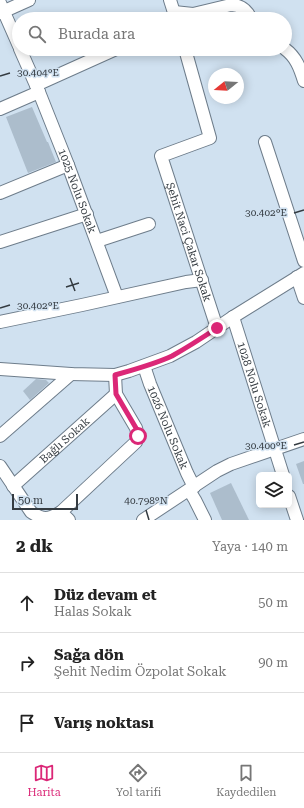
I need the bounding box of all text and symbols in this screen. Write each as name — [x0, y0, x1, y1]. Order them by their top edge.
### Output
search box — [12, 12, 292, 56]
icon: search — [26, 23, 48, 45]
text: Burada ara — [58, 25, 135, 43]
text: 30.404°E — [17, 67, 59, 78]
north arrow — [208, 68, 244, 104]
street label: 1025 Nolu Sokak — [55, 147, 99, 235]
street label: Şehit Naci Çakar Sokak — [163, 181, 214, 303]
text: 30.402°E — [245, 207, 287, 218]
text: 30.402°E — [17, 300, 59, 311]
route end — [208, 319, 226, 337]
street label: 1028 Nolu Sokak — [234, 340, 274, 429]
street label: 1026 Nolu Sokak — [144, 384, 191, 471]
street label: Bağlı Sokak — [37, 415, 92, 466]
route start — [129, 427, 147, 445]
text: 30.400°E — [245, 440, 287, 451]
map controls — [256, 472, 292, 508]
button: layers — [256, 472, 292, 508]
scale bar — [12, 492, 78, 511]
text: 50 m — [18, 494, 43, 507]
text: 40.798°N — [124, 495, 168, 506]
text: 2 dk — [16, 536, 53, 556]
text: Yaya · 140 m — [212, 539, 288, 554]
text: Düz devam et — [54, 586, 157, 604]
icon: ahead — [16, 592, 38, 614]
text: 50 m — [258, 595, 288, 610]
text: Halas Sokak — [54, 604, 132, 619]
text: Sağa dön — [54, 646, 124, 664]
icon: right — [16, 652, 38, 674]
text: 90 m — [258, 655, 288, 670]
text: Şehit Nedim Özpolat Sokak — [54, 664, 226, 679]
icon: arrive — [16, 712, 38, 734]
text: Varış noktası — [54, 714, 154, 732]
tab: Harita — [28, 762, 61, 799]
tab: Yol tarifi — [116, 762, 161, 799]
tab: Kaydedilen — [216, 762, 276, 799]

